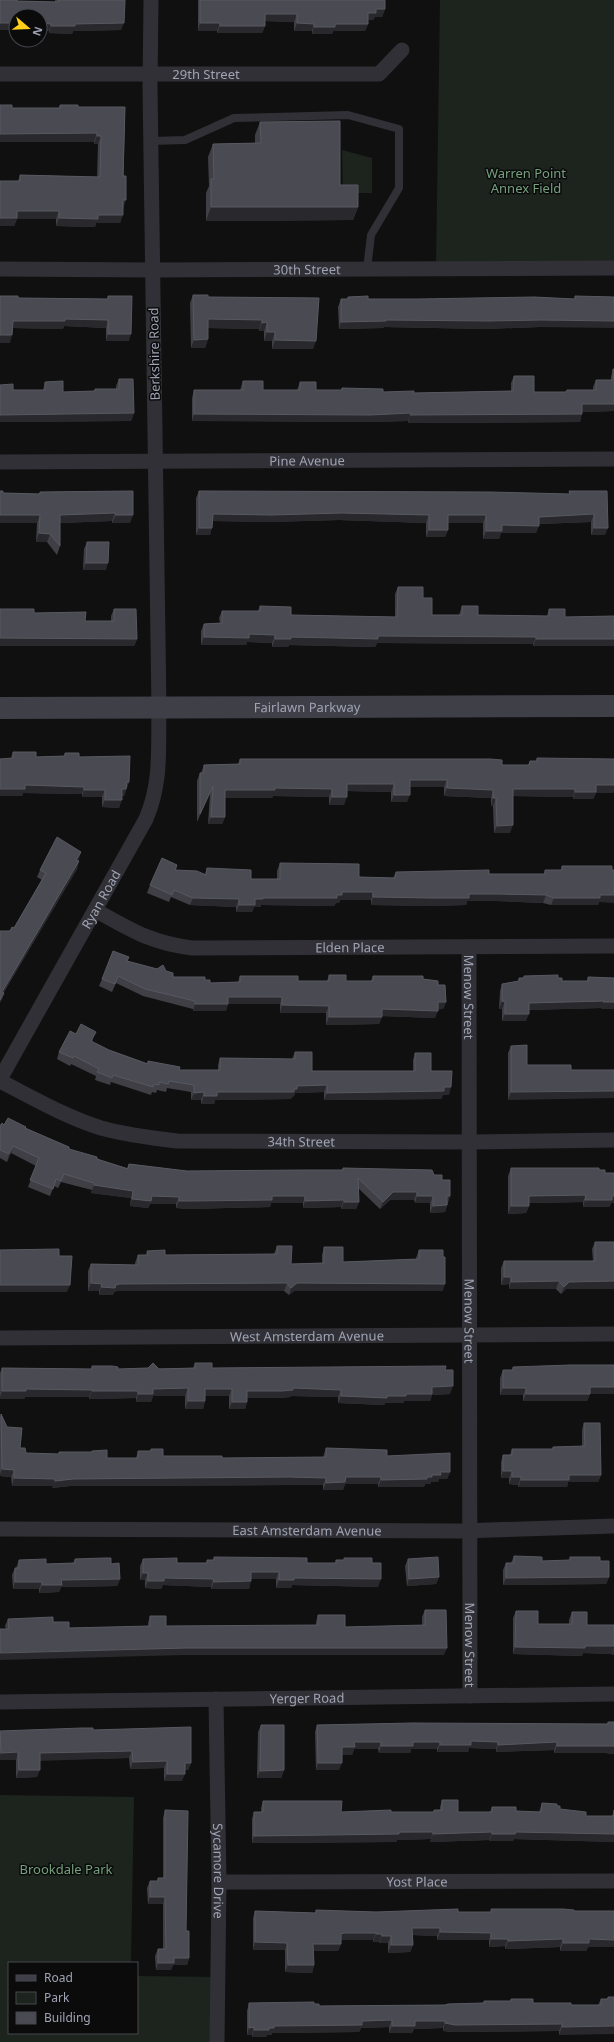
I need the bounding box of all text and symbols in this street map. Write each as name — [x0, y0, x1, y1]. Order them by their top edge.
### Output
north arrow — [8, 8, 48, 48]
text: N — [29, 25, 46, 38]
street label: 29th Street — [172, 65, 240, 83]
park label: Warren Point Annex Field — [486, 164, 566, 197]
street label: 30th Street — [273, 260, 341, 278]
street label: Berkshire Road — [144, 307, 164, 401]
street label: Pine Avenue — [269, 451, 345, 470]
street label: Fairlawn Parkway — [254, 698, 361, 716]
street label: Ryan Road — [77, 867, 125, 932]
street label: Elden Place — [315, 938, 385, 956]
street label: Menow Street — [460, 955, 478, 1040]
street label: 34th Street — [268, 1132, 335, 1151]
street label: Menow Street — [460, 1279, 479, 1364]
street label: West Amsterdam Avenue — [230, 1326, 384, 1346]
street label: East Amsterdam Avenue — [232, 1521, 382, 1540]
street label: Menow Street — [461, 1603, 479, 1688]
street label: Yerger Road — [270, 1689, 344, 1707]
street label: Sycamore Drive — [209, 1823, 228, 1919]
park label: Brookdale Park — [19, 1860, 113, 1878]
street label: Yost Place — [386, 1872, 448, 1891]
legend — [8, 1962, 138, 2034]
text: Road — [44, 1969, 73, 1986]
text: Park — [44, 1989, 70, 2006]
text: Building — [44, 2009, 91, 2026]

